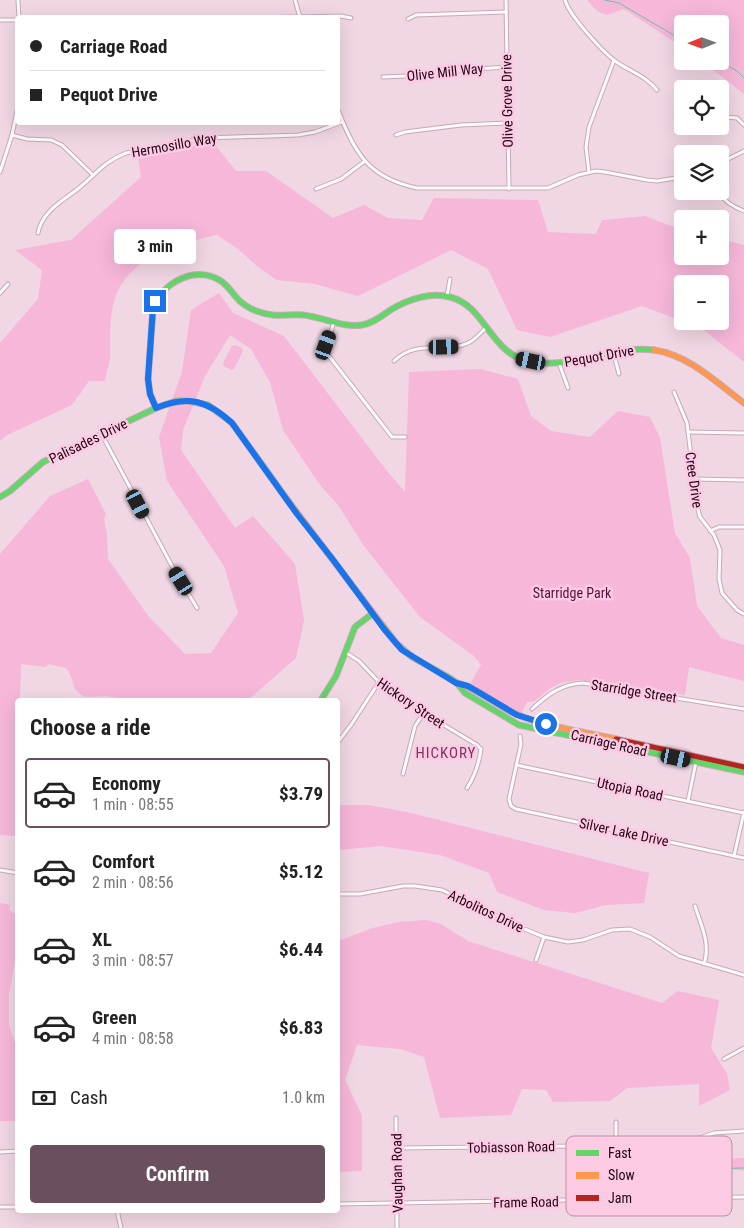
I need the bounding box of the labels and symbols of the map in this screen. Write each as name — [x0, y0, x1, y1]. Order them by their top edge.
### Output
north arrow — [674, 15, 729, 70]
street label: Olive Grove Drive — [498, 54, 516, 148]
street label: Olive Mill Way — [406, 60, 484, 84]
street label: Hermosillo Way — [130, 130, 218, 160]
callout: 3 min — [114, 228, 196, 264]
route end — [144, 290, 166, 312]
car — [313, 328, 338, 362]
car — [428, 339, 459, 355]
street label: Pequot Drive — [563, 342, 635, 370]
car — [514, 351, 547, 371]
street label: Palisades Drive — [46, 415, 130, 467]
street label: Cree Drive — [682, 451, 706, 509]
car — [124, 487, 151, 521]
car — [166, 564, 195, 598]
park label: Starridge Park — [533, 585, 612, 601]
street label: Hickory Street — [374, 675, 448, 731]
street label: Starridge Street — [590, 676, 678, 706]
route start — [535, 713, 557, 735]
street label: Carriage Road — [569, 726, 649, 760]
district label: HICKORY — [415, 744, 477, 762]
car — [659, 748, 692, 768]
street label: Utopia Road — [596, 774, 664, 804]
street label: Silver Lake Drive — [578, 815, 671, 849]
street label: Arbolitos Drive — [446, 887, 527, 936]
street label: Vaughan Road — [388, 1133, 406, 1213]
legend — [566, 1136, 732, 1216]
street label: Tobiasson Road — [467, 1138, 555, 1156]
text: Fast — [608, 1145, 632, 1161]
text: Slow — [608, 1167, 635, 1183]
text: Jam — [608, 1190, 632, 1206]
street label: Frame Road — [493, 1193, 559, 1211]

